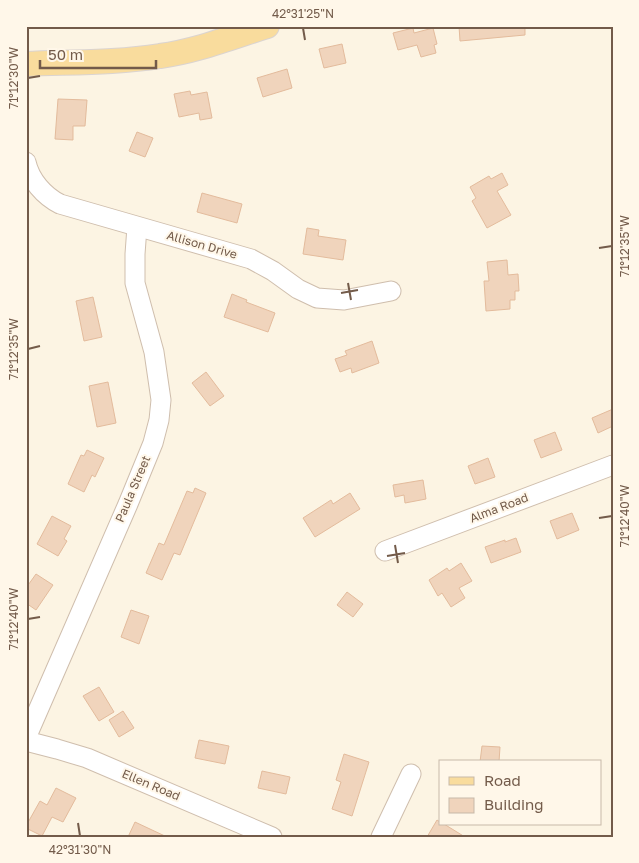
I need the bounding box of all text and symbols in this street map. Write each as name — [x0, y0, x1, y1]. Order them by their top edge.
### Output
text: 42°31'25"N — [272, 6, 334, 21]
scale bar — [40, 38, 156, 70]
text: 50 m — [48, 45, 83, 63]
text: 71°12'30"W — [6, 46, 21, 109]
text: 71°12'35"W — [617, 215, 632, 277]
street label: Allison Drive — [165, 227, 239, 262]
text: 71°12'35"W — [6, 318, 21, 380]
street label: Paula Street — [112, 453, 153, 524]
text: 71°12'40"W — [617, 484, 632, 547]
street label: Alma Road — [467, 490, 530, 526]
text: 71°12'40"W — [6, 587, 21, 650]
legend — [439, 760, 602, 826]
street label: Ellen Road — [120, 766, 182, 803]
text: Road — [484, 771, 521, 789]
text: Building — [484, 795, 544, 813]
text: 42°31'30"N — [49, 842, 111, 857]

